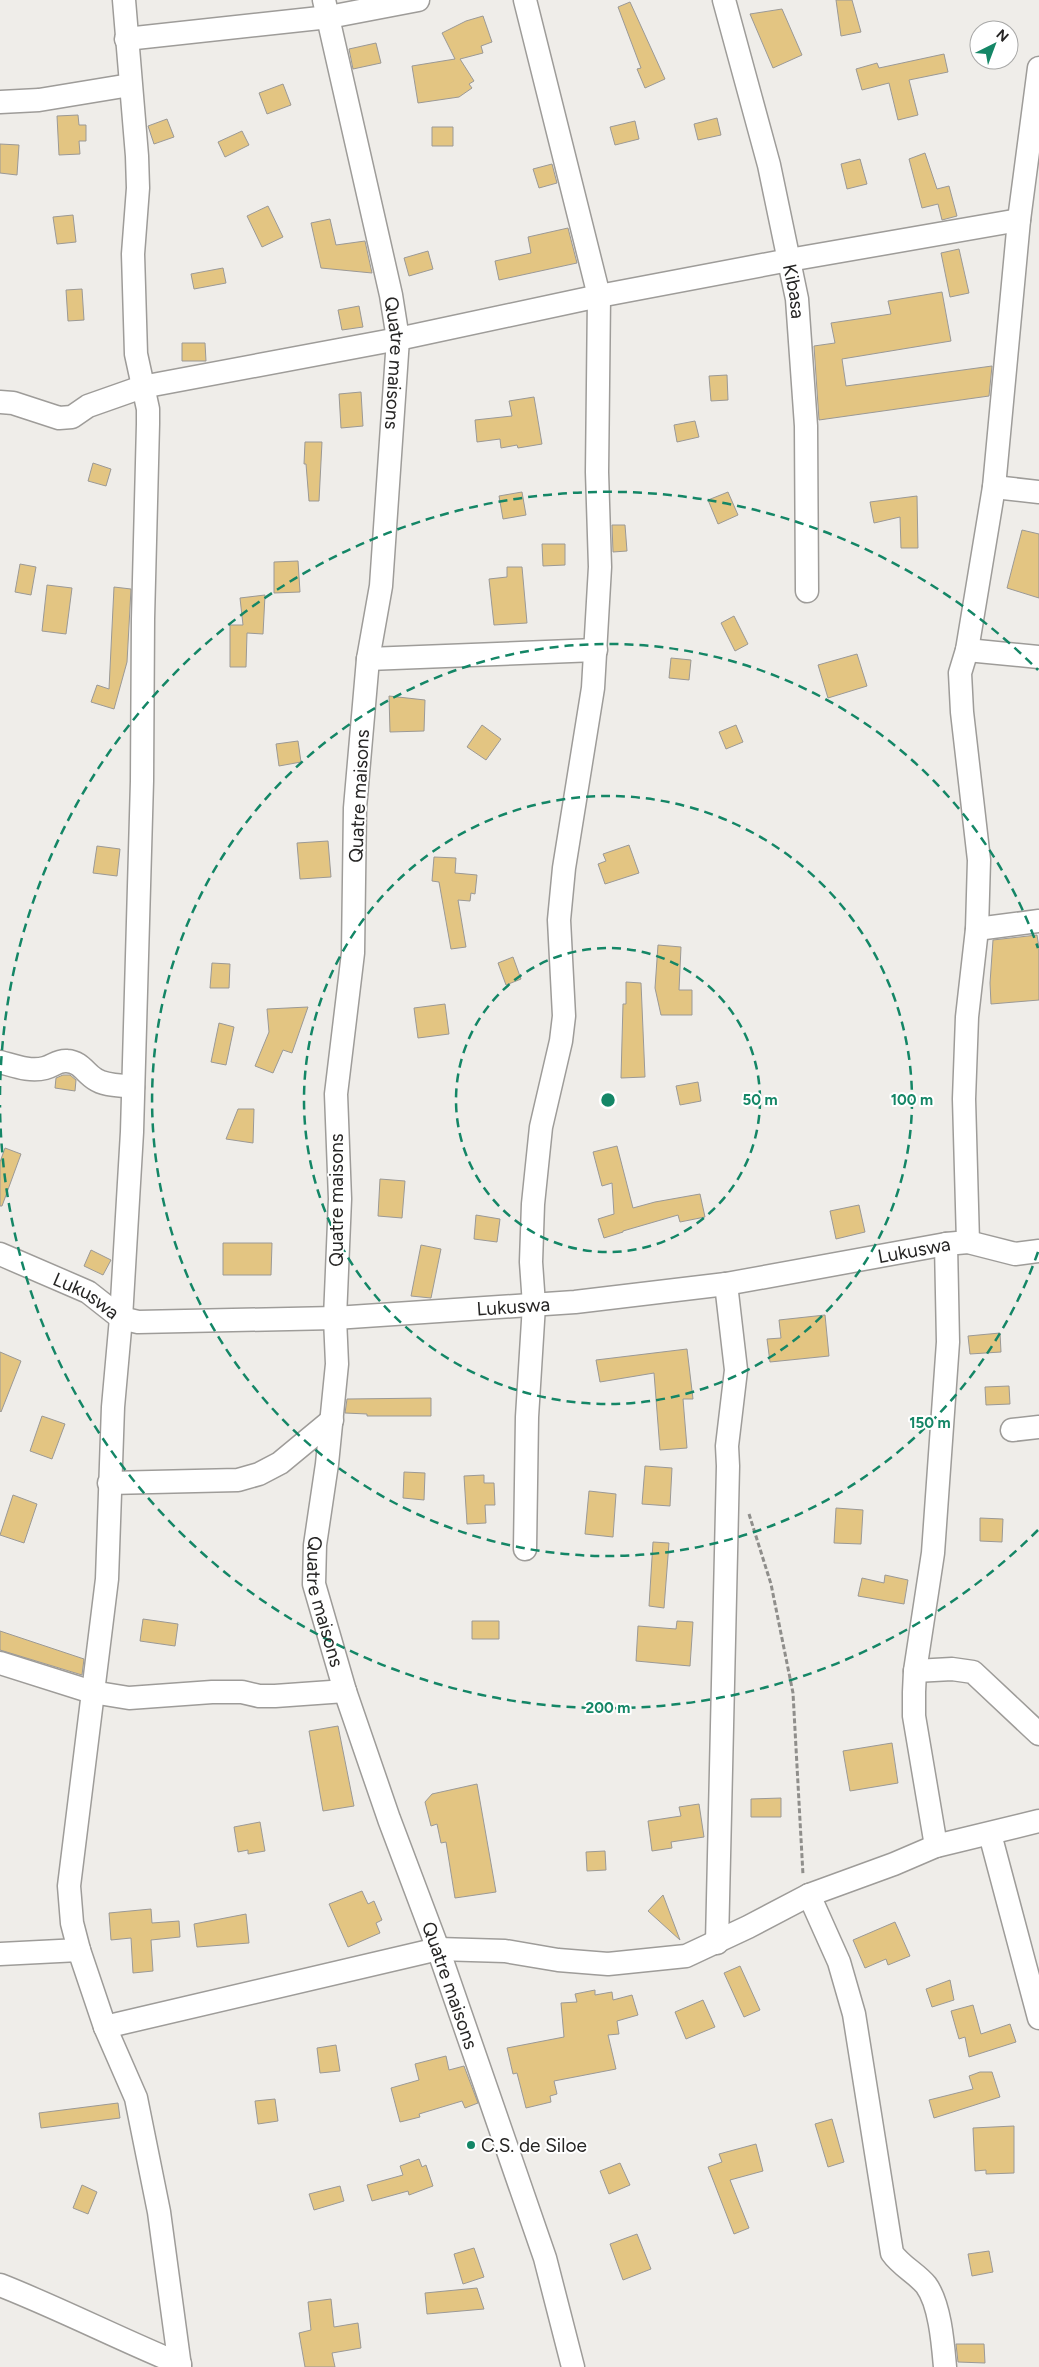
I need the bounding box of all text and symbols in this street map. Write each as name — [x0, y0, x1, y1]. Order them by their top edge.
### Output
north arrow — [969, 20, 1019, 70]
text: N — [993, 26, 1012, 46]
street label: Kibasa — [778, 262, 810, 320]
street label: Quatre maisons — [380, 295, 410, 430]
street label: Quatre maisons — [344, 729, 374, 863]
centre of rings — [599, 1091, 617, 1109]
text: 50 m — [742, 1091, 778, 1109]
text: 100 m — [891, 1091, 933, 1109]
street label: Quatre maisons — [325, 1133, 348, 1267]
street label: Lukuswa — [876, 1232, 952, 1268]
street label: Lukuswa — [50, 1267, 124, 1324]
street label: Lukuswa — [476, 1292, 551, 1320]
text: 150 m — [909, 1414, 951, 1432]
street label: Quatre maisons — [302, 1535, 349, 1670]
text: 200 m — [586, 1699, 630, 1717]
street label: Quatre maisons — [417, 1918, 483, 2052]
place label: C.S. de Siloe — [481, 2134, 587, 2157]
marker: C.S. de Siloe — [465, 2139, 477, 2151]

